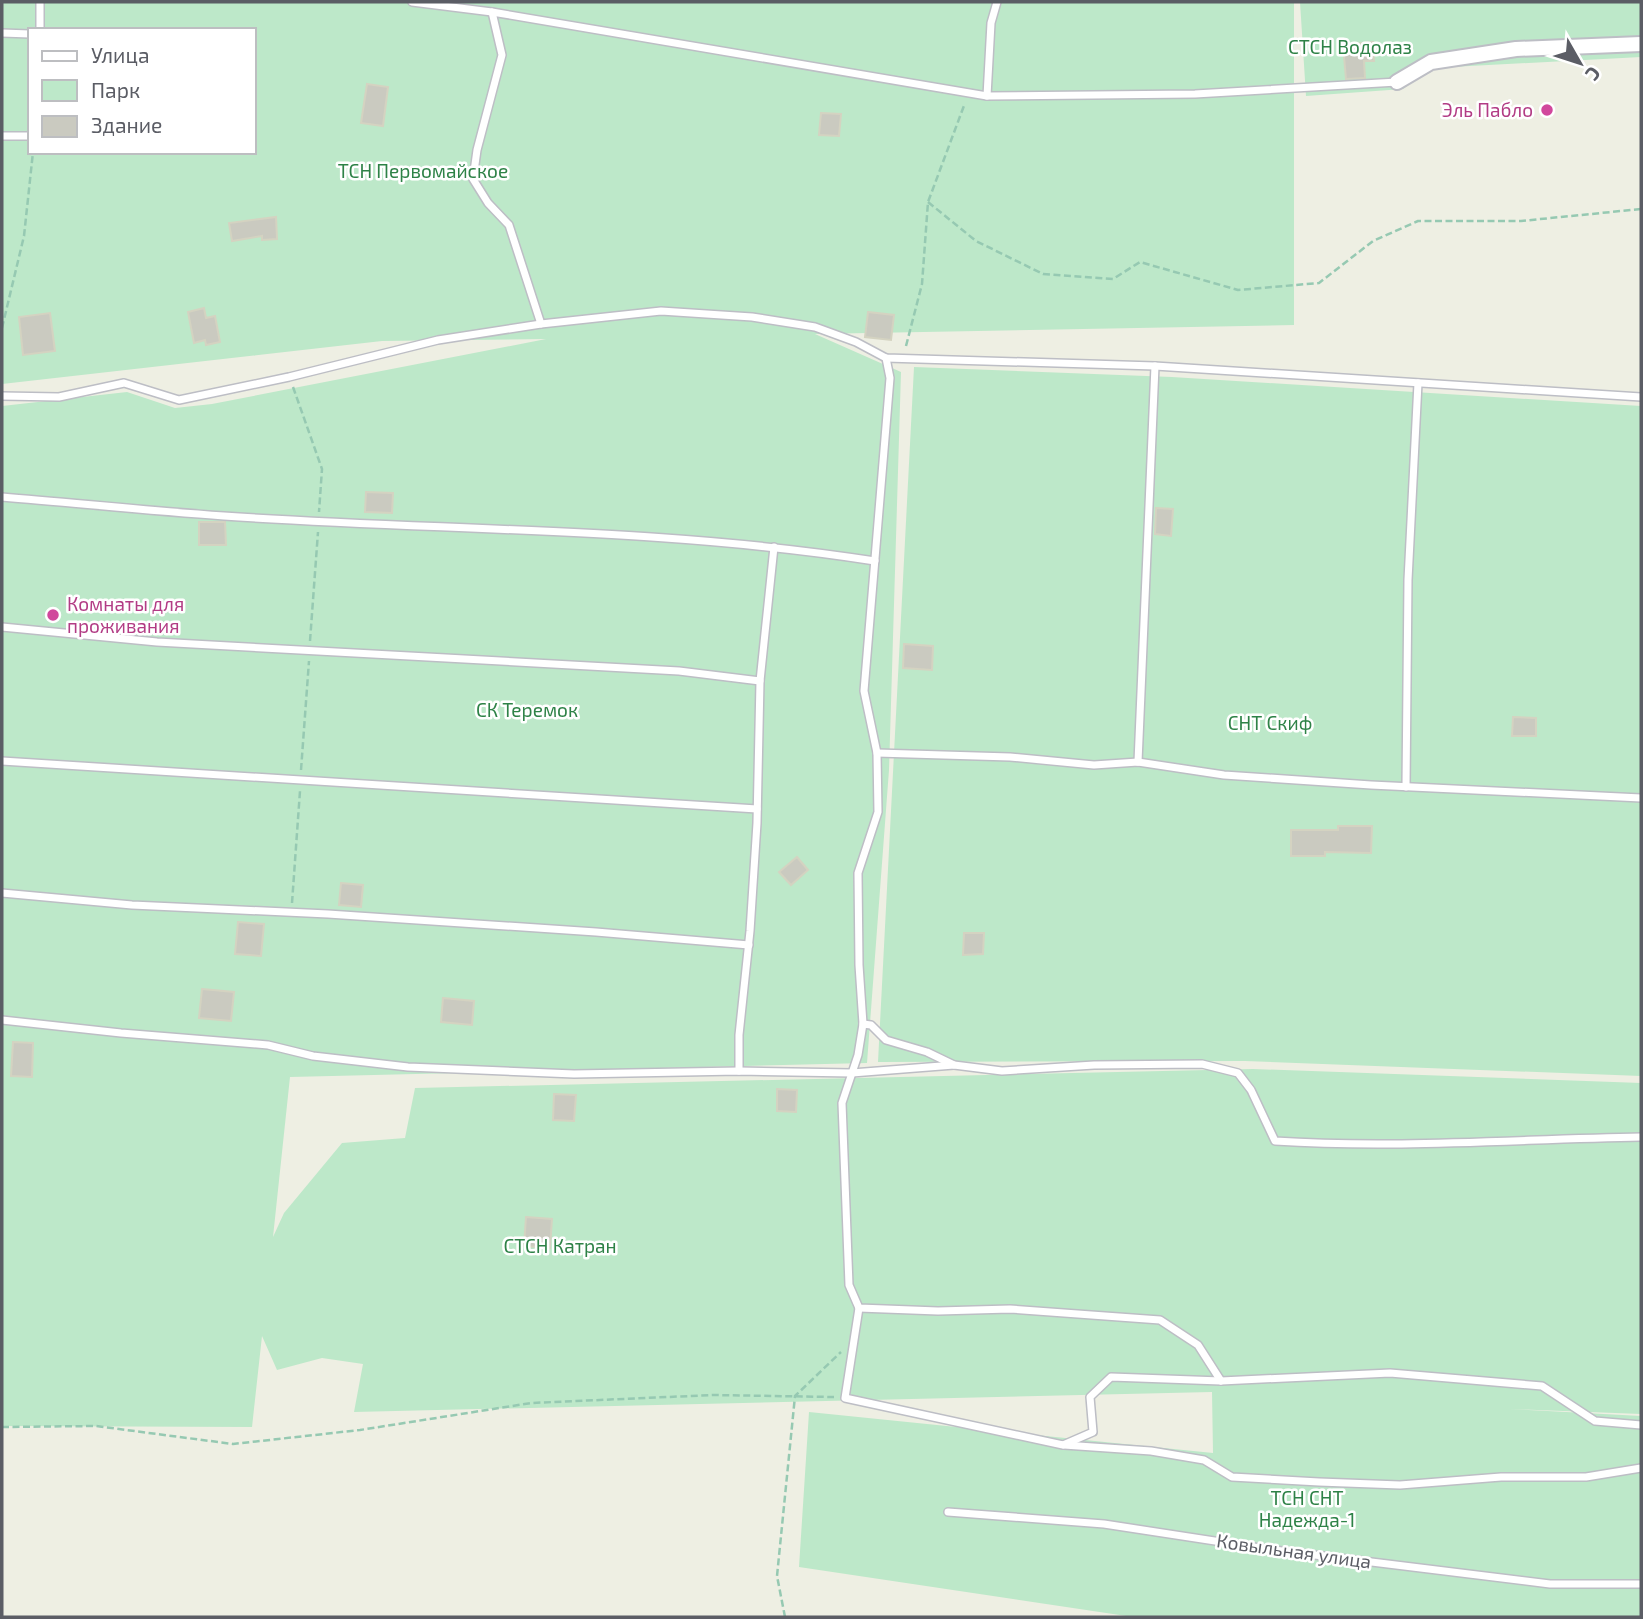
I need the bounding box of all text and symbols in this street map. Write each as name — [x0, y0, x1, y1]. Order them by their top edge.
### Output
legend — [28, 28, 256, 154]
north arrow — [1545, 28, 1615, 98]
park label: СТСН Водолаз — [1288, 35, 1412, 58]
text: Улица — [91, 42, 150, 67]
text: С — [1581, 62, 1606, 86]
text: Парк — [91, 77, 140, 102]
place label: Эль Пабло — [1442, 98, 1533, 121]
marker: Эль Пабло — [1539, 102, 1555, 118]
text: Здание — [91, 112, 162, 137]
park label: ТСН Первомайское — [338, 159, 508, 182]
place label: Комнаты для проживания — [67, 592, 184, 637]
marker: Комнаты для проживания — [45, 607, 61, 623]
park label: СК Теремок — [476, 698, 578, 721]
park label: СНТ Скиф — [1228, 711, 1312, 734]
park label: СТСН Катран — [503, 1234, 617, 1257]
park label: ТСН СНТ Надежда-1 — [1259, 1486, 1355, 1531]
street label: Ковыльная улица — [1215, 1528, 1373, 1574]

